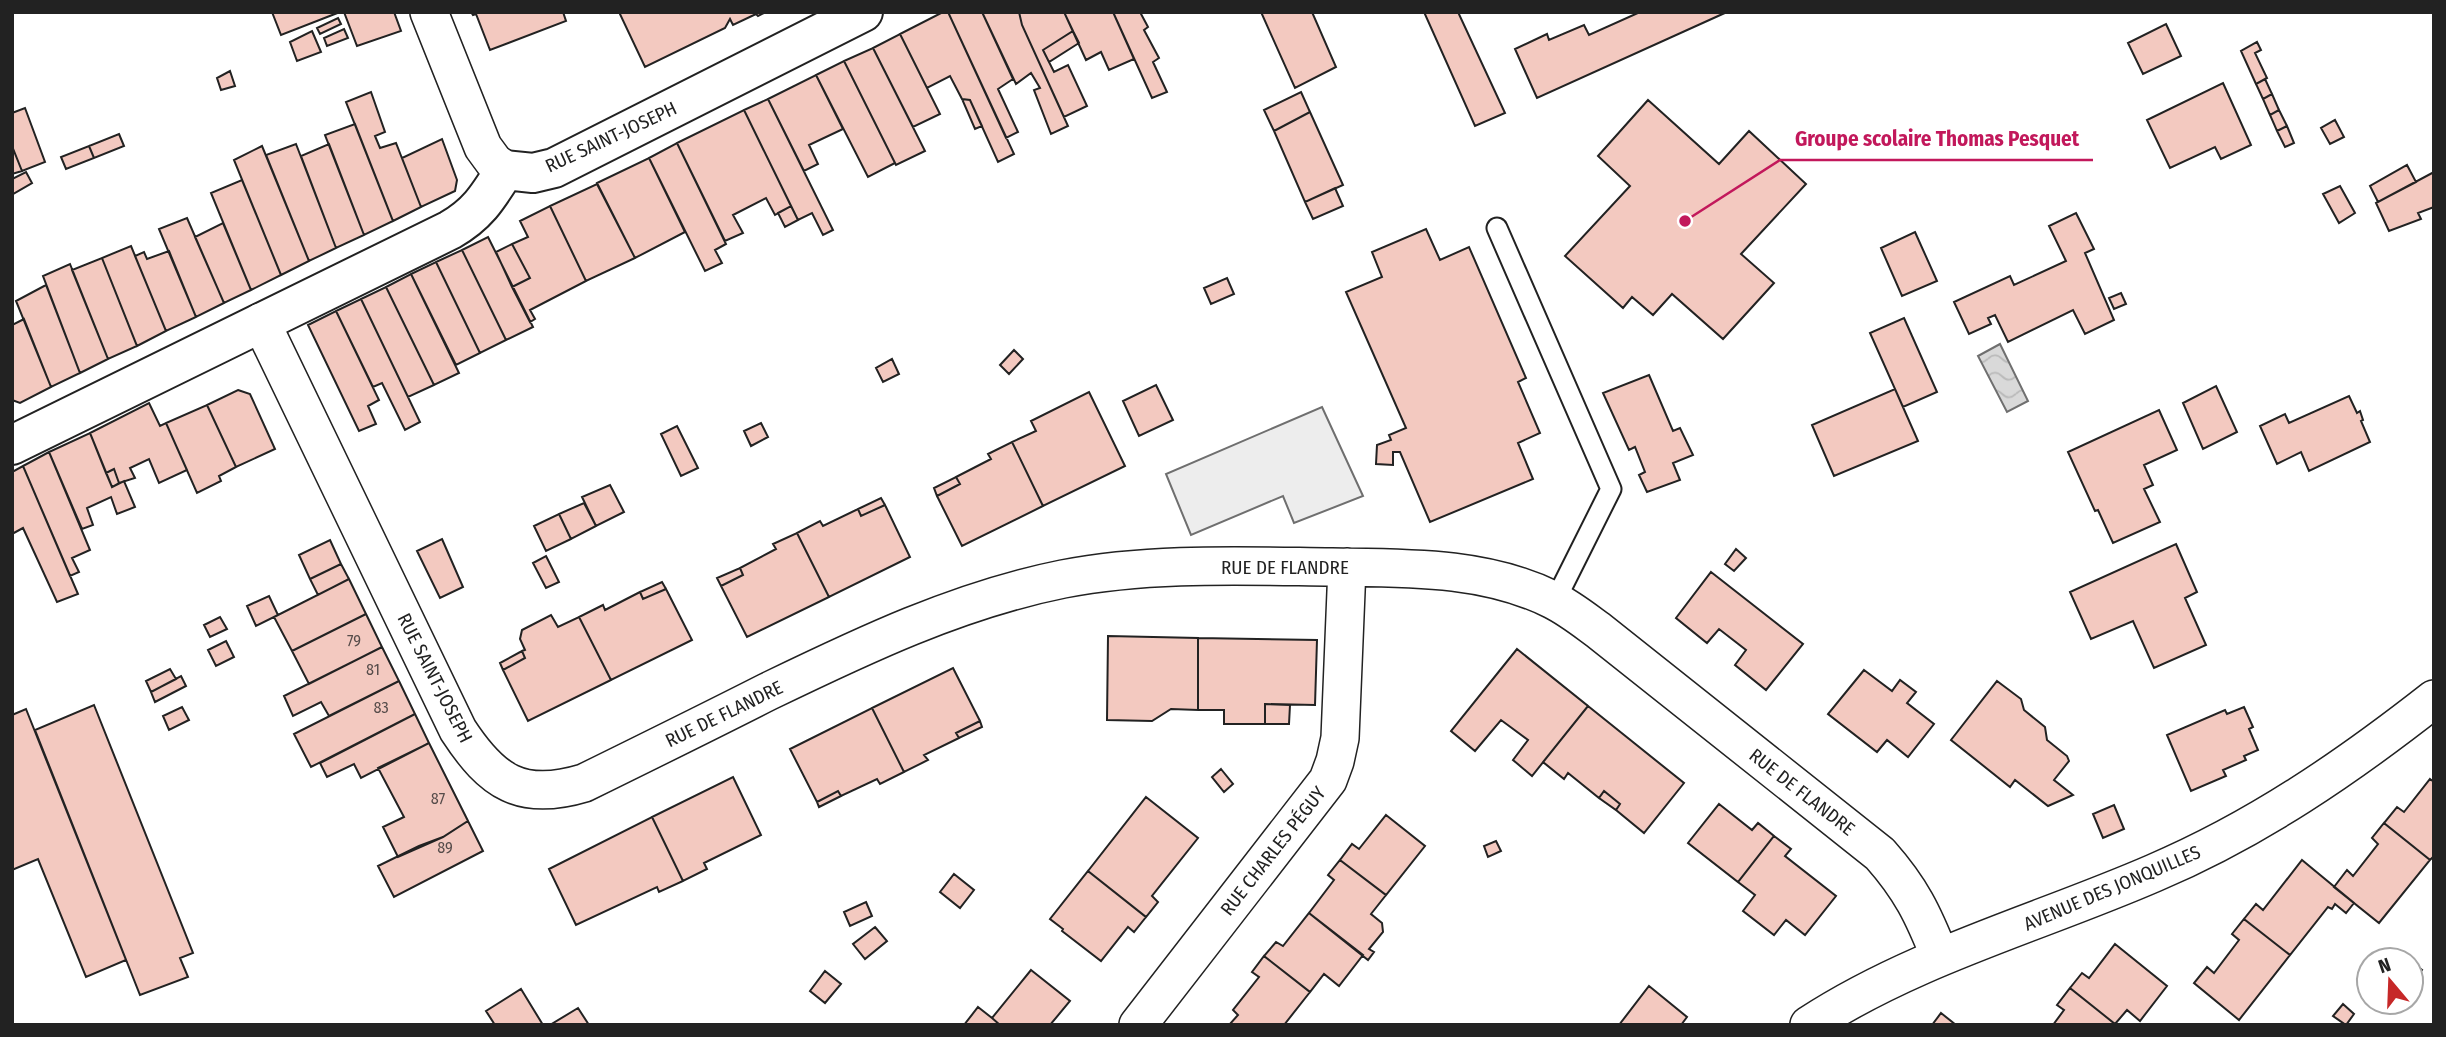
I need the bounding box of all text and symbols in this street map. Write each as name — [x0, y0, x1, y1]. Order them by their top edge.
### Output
street label: RUE SAINT-JOSEPH — [542, 97, 680, 177]
callout: Groupe scolaire Thomas Pesquet — [1780, 118, 2093, 160]
text: Groupe scolaire Thomas Pesquet — [1795, 126, 2080, 152]
street label: RUE DE FLANDRE — [1221, 556, 1349, 579]
street label: RUE SAINT-JOSEPH — [392, 609, 478, 747]
house number: 79 — [347, 631, 361, 650]
house number: 81 — [366, 660, 380, 679]
street label: RUE DE FLANDRE — [662, 676, 787, 752]
house number: 83 — [373, 698, 389, 717]
street label: RUE DE FLANDRE — [1745, 744, 1859, 840]
street label: RUE CHARLES PÉGUY — [1215, 781, 1331, 920]
house number: 87 — [431, 789, 446, 808]
house number: 89 — [437, 838, 453, 857]
street label: AVENUE DES JONQUILLES — [2020, 840, 2204, 936]
north arrow — [2355, 946, 2425, 1016]
text: N — [2375, 953, 2394, 978]

